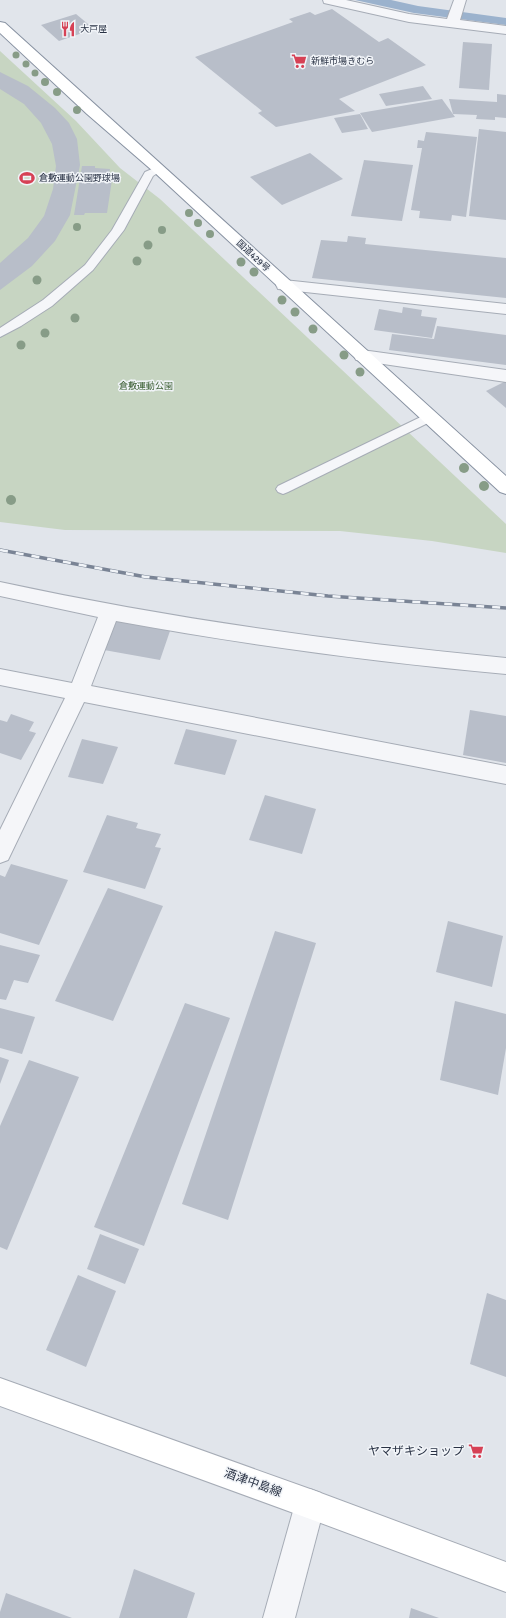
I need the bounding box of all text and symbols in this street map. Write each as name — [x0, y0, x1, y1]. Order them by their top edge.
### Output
restaurant icon: 大戸屋 — [59, 20, 77, 38]
place label: 大戸屋 — [80, 24, 107, 35]
supermarket icon: 新鮮市場きむら — [290, 52, 308, 70]
place label: 新鮮市場きむら — [311, 56, 374, 67]
sports icon: 倉敷運動公園野球場 — [18, 169, 36, 187]
place label: 倉敷運動公園野球場 — [39, 172, 120, 184]
street label: 国道429号 — [234, 238, 272, 274]
park label: 倉敷運動公園 — [119, 380, 173, 392]
supermarket icon: ヤマザキショップ — [467, 1442, 485, 1460]
place label: ヤマザキショップ — [368, 1444, 464, 1459]
street label: 酒津中島線 — [222, 1466, 284, 1500]

